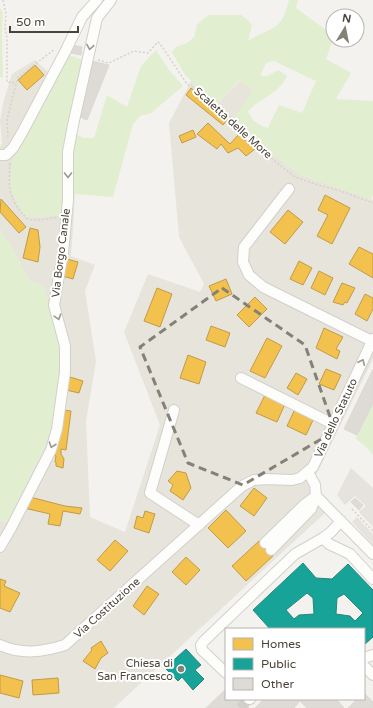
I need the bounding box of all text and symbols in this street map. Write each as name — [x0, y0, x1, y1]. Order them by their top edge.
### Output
scale bar — [10, 8, 78, 34]
north arrow — [325, 8, 365, 48]
text: N — [341, 11, 352, 26]
text: 50 m — [16, 15, 45, 29]
one-way arrow — [86, 44, 95, 50]
street label: Scaletta delle More — [191, 85, 275, 161]
one-way arrow — [64, 172, 72, 178]
street label: Via Borgo Canale — [49, 208, 73, 298]
one-way arrow — [53, 314, 62, 321]
one-way arrow — [357, 359, 365, 367]
street label: Via dello Statuto — [312, 376, 360, 460]
one-way arrow — [48, 441, 57, 448]
street label: Via Costituzione — [71, 575, 143, 641]
legend — [225, 628, 365, 700]
text: Homes — [261, 637, 301, 651]
place label: Chiesa di San Francesco — [97, 657, 173, 683]
text: Public — [261, 657, 296, 671]
marker: Chiesa di San Francesco — [176, 664, 186, 674]
text: Other — [261, 677, 294, 691]

